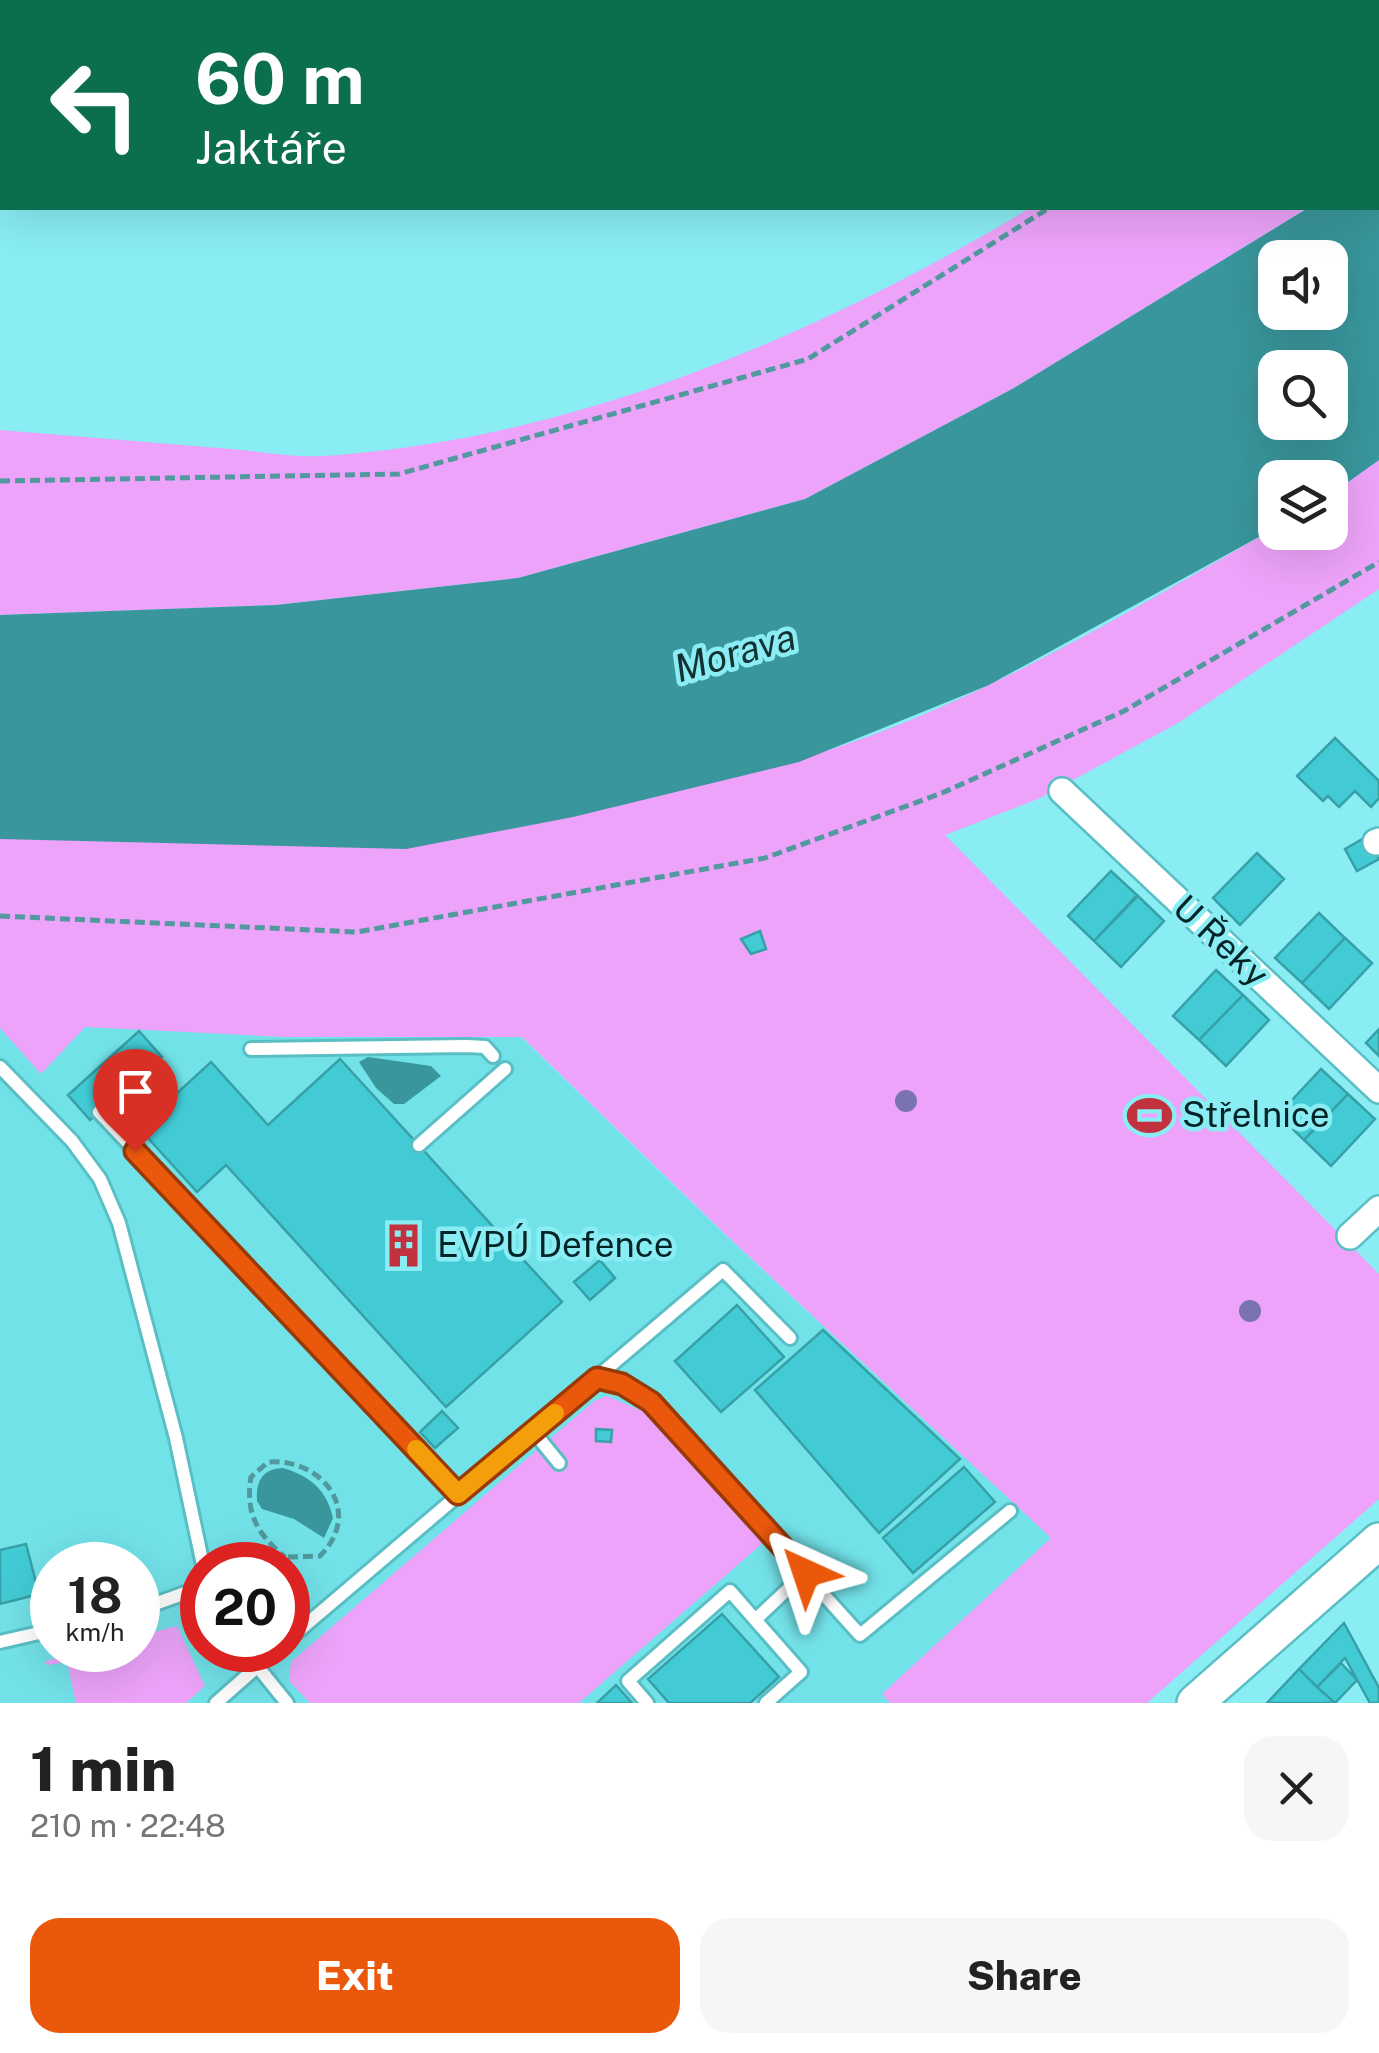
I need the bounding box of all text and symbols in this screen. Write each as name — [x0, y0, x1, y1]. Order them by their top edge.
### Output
text: 60 m — [195, 37, 365, 120]
icon: left — [30, 40, 160, 170]
text: Jaktáře — [195, 121, 347, 174]
map controls — [1258, 240, 1348, 550]
button: sound — [1258, 240, 1348, 330]
button: search — [1258, 350, 1348, 440]
button: layers — [1258, 460, 1348, 550]
water label: Morava — [669, 614, 801, 691]
street label: U Řeky — [1165, 886, 1277, 995]
pin — [93, 1049, 178, 1152]
icon: arrive — [108, 1064, 163, 1119]
sports icon: Střelnice — [1125, 1091, 1173, 1139]
place label: Střelnice — [1182, 1094, 1330, 1135]
building icon: EVPÚ Defence — [380, 1221, 428, 1269]
place label: EVPÚ Defence — [437, 1223, 673, 1265]
position arrow — [754, 1521, 858, 1625]
speed limit sign: 20 — [180, 1542, 310, 1672]
text: 18 — [68, 1565, 122, 1624]
text: km/h — [66, 1617, 124, 1647]
text: 1 min — [30, 1734, 177, 1805]
button: close — [1244, 1736, 1349, 1841]
text: 210 m · 22:48 — [30, 1807, 226, 1844]
button: Exit — [30, 1918, 680, 2033]
button: Share — [700, 1918, 1349, 2033]

